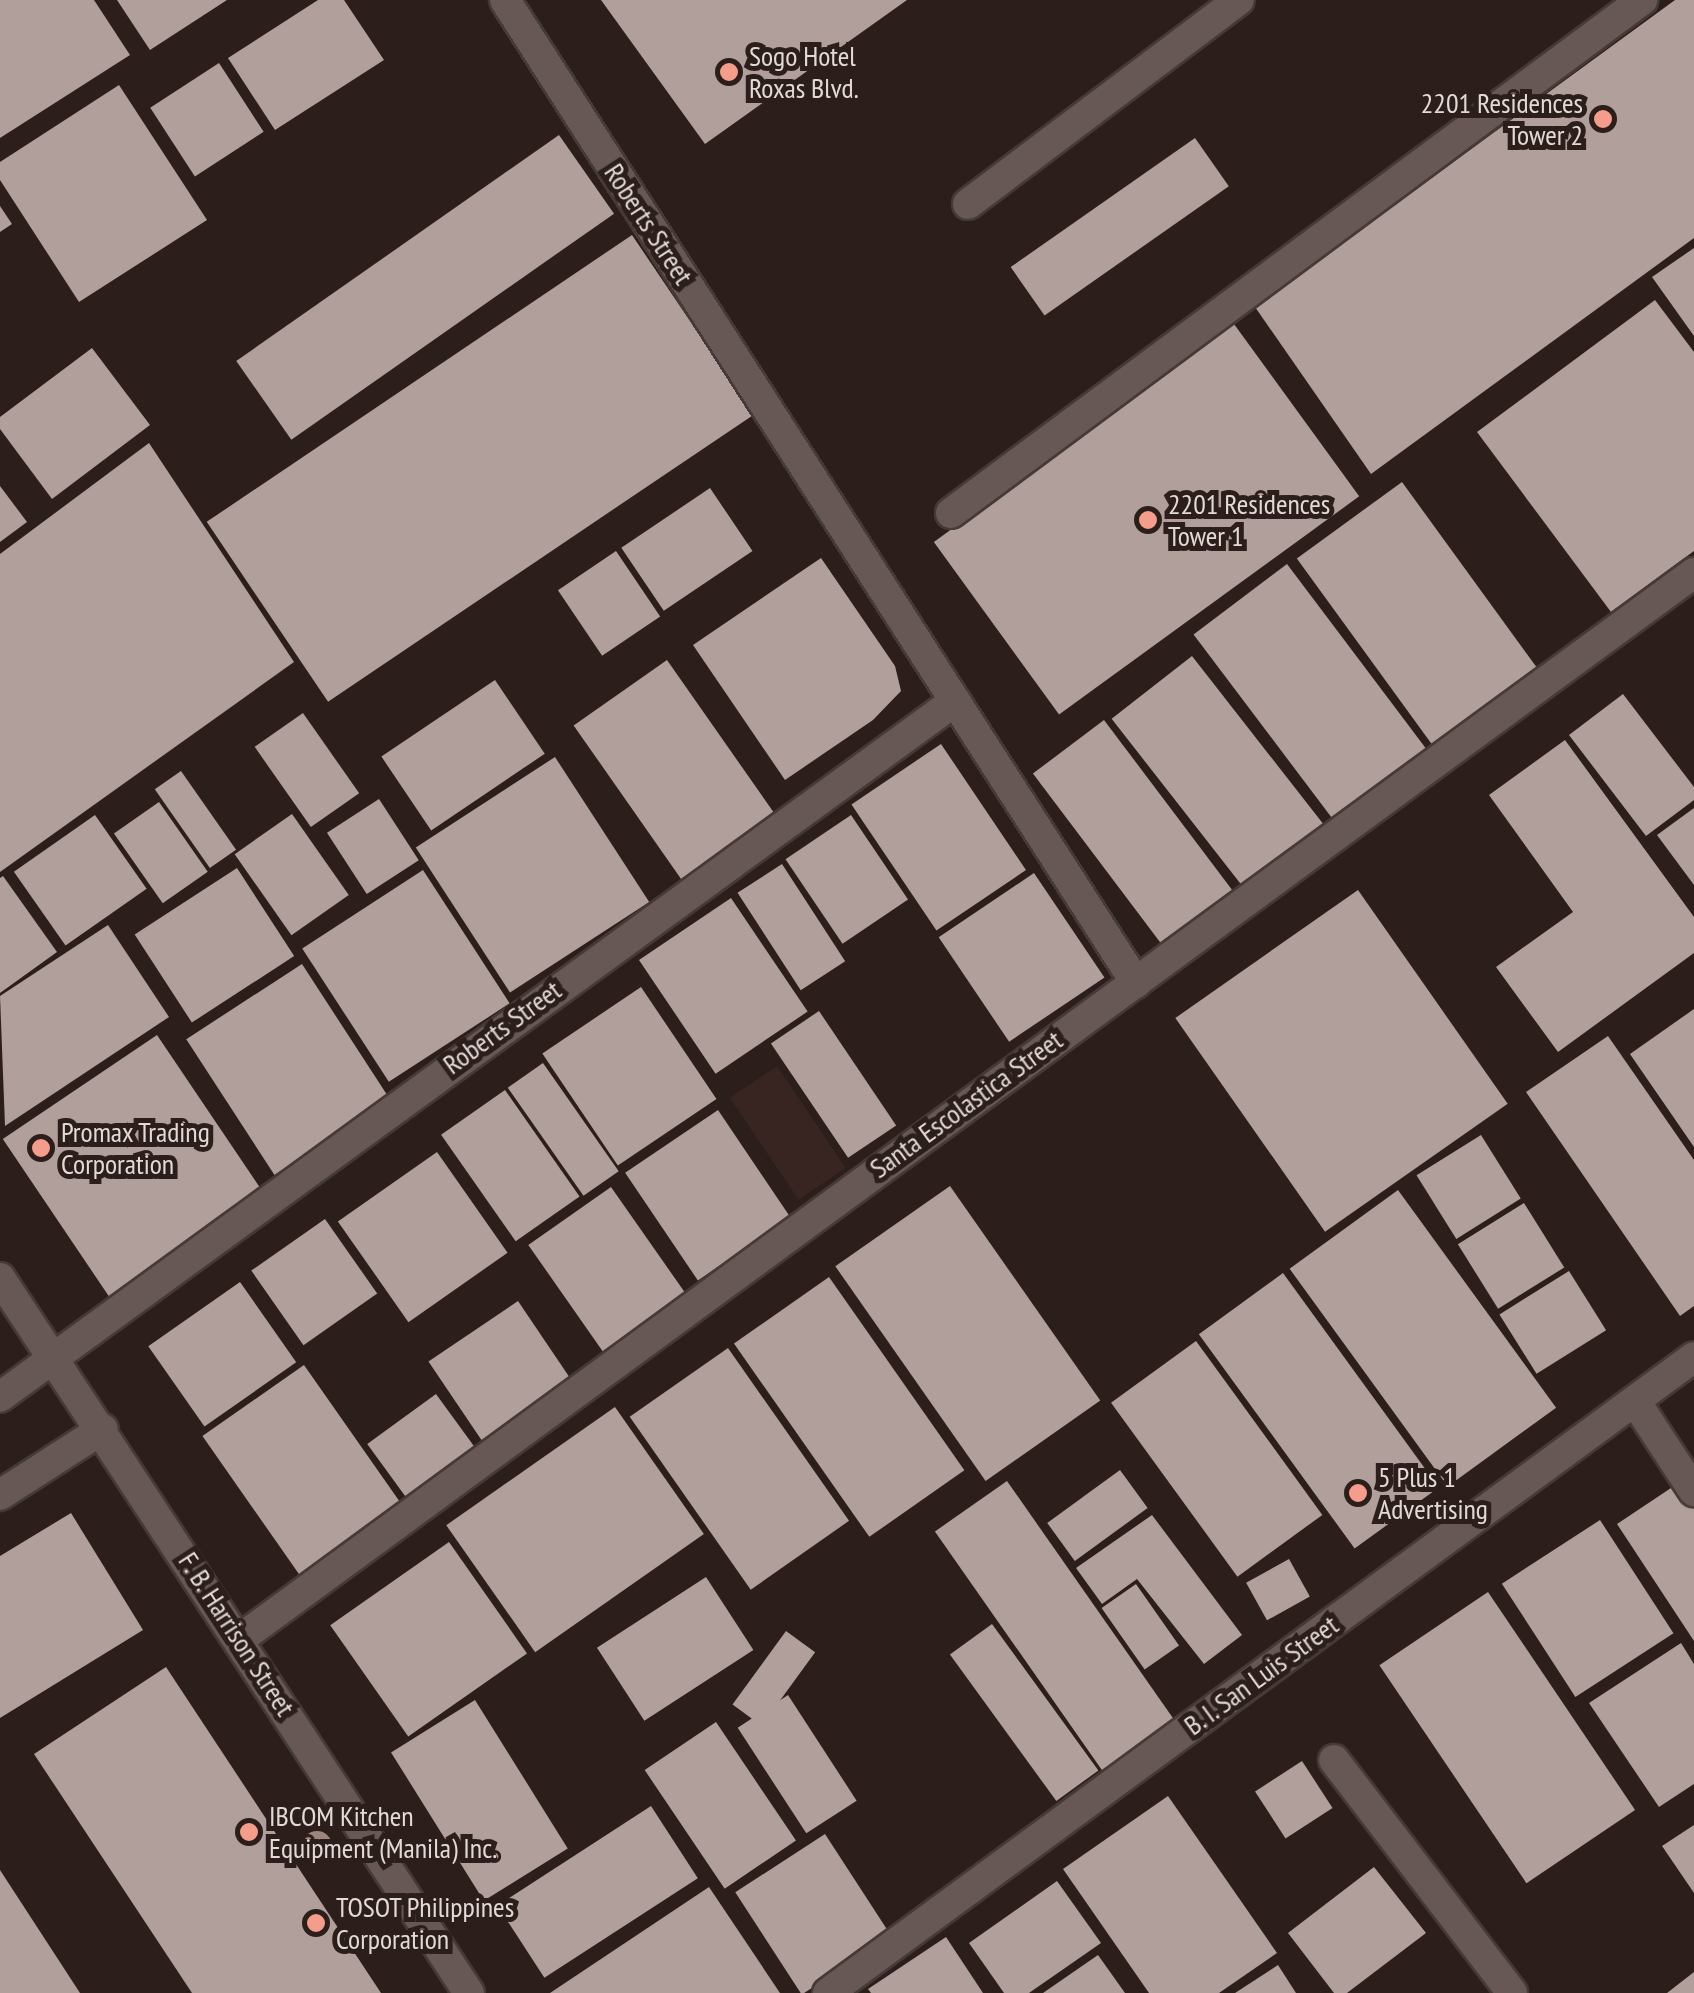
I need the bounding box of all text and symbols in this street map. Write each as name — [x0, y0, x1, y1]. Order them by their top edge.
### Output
place label: Sogo Hotel Roxas Blvd. — [749, 39, 859, 105]
marker: Sogo Hotel Roxas Blvd. — [718, 61, 740, 83]
place label: 2201 Residences Tower 2 — [1421, 86, 1583, 152]
marker: 2201 Residences Tower 2 — [1592, 108, 1614, 130]
street label: Roberts Street — [597, 157, 701, 291]
place label: 2201 Residences Tower 1 — [1168, 487, 1330, 553]
marker: 2201 Residences Tower 1 — [1137, 509, 1159, 531]
street label: Roberts Street — [436, 973, 568, 1081]
street label: Santa Escolastica Street — [863, 1023, 1069, 1185]
place label: Promax Trading Corporation — [61, 1115, 211, 1181]
marker: Promax Trading Corporation — [30, 1137, 52, 1159]
place label: 5 Plus 1 Advertising — [1378, 1460, 1488, 1526]
marker: 5 Plus 1 Advertising — [1347, 1482, 1369, 1504]
street label: F. B. Harrison Street — [171, 1544, 303, 1724]
street label: B. I. San Luis Street — [1176, 1607, 1346, 1743]
place label: IBCOM Kitchen Equipment (Manila) Inc. — [269, 1799, 497, 1865]
marker: IBCOM Kitchen Equipment (Manila) Inc. — [238, 1821, 260, 1843]
place label: TOSOT Philippines Corporation — [336, 1890, 515, 1956]
marker: TOSOT Philippines Corporation — [305, 1912, 327, 1934]

